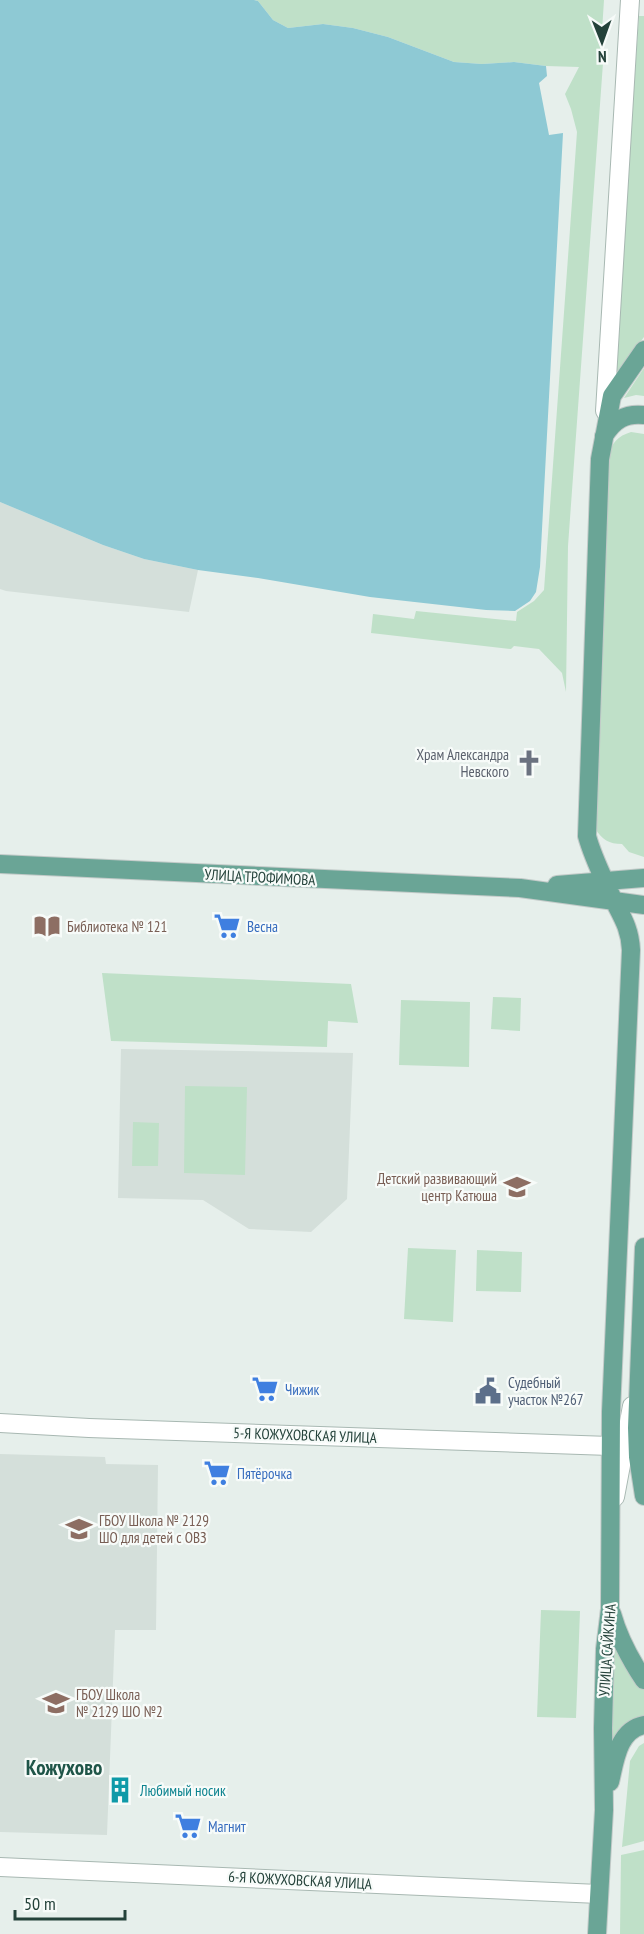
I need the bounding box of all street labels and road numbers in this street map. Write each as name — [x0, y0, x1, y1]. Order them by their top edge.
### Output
street label: УЛИЦА ТРОФИМОВА — [204, 865, 317, 889]
street label: 5-Я КОЖУХОВСКАЯ УЛИЦА — [233, 1423, 378, 1447]
street label: УЛИЦА САЙКИНА — [594, 1602, 620, 1697]
street label: 6-Я КОЖУХОВСКАЯ УЛИЦА — [228, 1867, 373, 1893]

